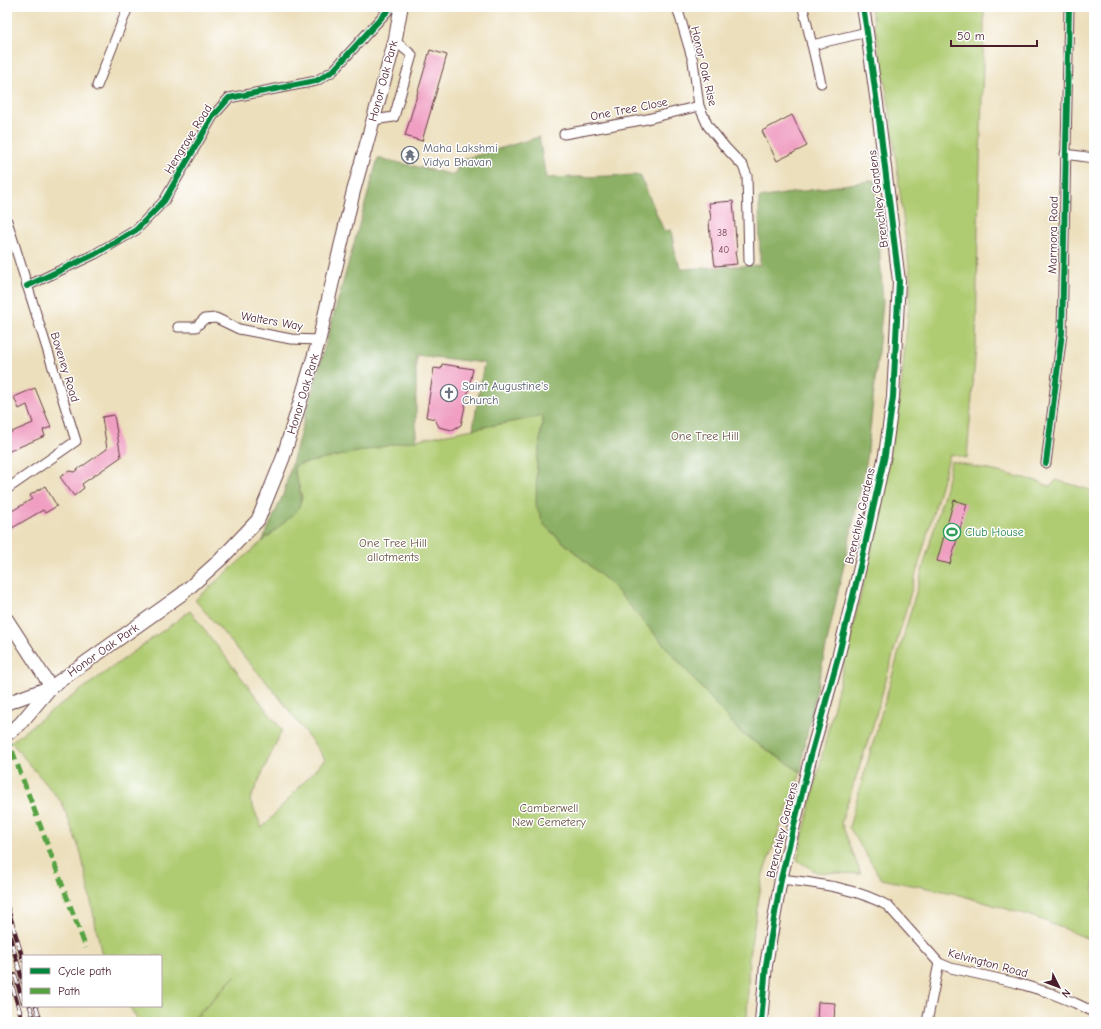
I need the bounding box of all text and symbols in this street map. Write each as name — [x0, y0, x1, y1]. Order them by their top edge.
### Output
scale bar — [951, 22, 1037, 48]
street label: Honor Oak Rise — [688, 25, 720, 107]
text: 50 m — [957, 29, 985, 43]
street label: Honor Oak Park — [365, 39, 401, 123]
street label: One Tree Close — [589, 95, 669, 123]
street label: Hengrave Road — [161, 102, 215, 176]
place label: Maha Lakshmi Vidya Bhavan — [423, 141, 498, 169]
temple icon: Maha Lakshmi Vidya Bhavan — [400, 145, 420, 165]
street label: Brenchley Gardens — [865, 149, 891, 249]
street label: Marmora Road — [1045, 196, 1061, 274]
house number: 38 — [717, 227, 727, 239]
house number: 40 — [719, 244, 729, 256]
street label: Walters Way — [240, 309, 305, 333]
street label: Boveney Road — [48, 330, 82, 404]
street label: Honor Oak Park — [284, 352, 322, 436]
place label: Saint Augustine's Church — [462, 379, 548, 407]
church icon: Saint Augustine's Church — [439, 383, 459, 403]
park label: One Tree Hill — [671, 429, 739, 443]
street label: Brenchley Gardens — [842, 467, 878, 565]
sports icon: Club House — [942, 522, 962, 542]
place label: Club House — [965, 525, 1024, 539]
park label: One Tree Hill allotments — [359, 536, 427, 564]
street label: Honor Oak Park — [65, 620, 141, 680]
street label: Brenchley Gardens — [763, 781, 801, 879]
park label: Camberwell New Cemetery — [512, 801, 586, 829]
street label: Kelvington Road — [947, 946, 1029, 980]
legend — [22, 955, 162, 1007]
text: Cycle path — [58, 964, 111, 978]
north arrow — [1039, 967, 1079, 1007]
text: Path — [58, 984, 80, 998]
text: N — [1059, 986, 1073, 1000]

